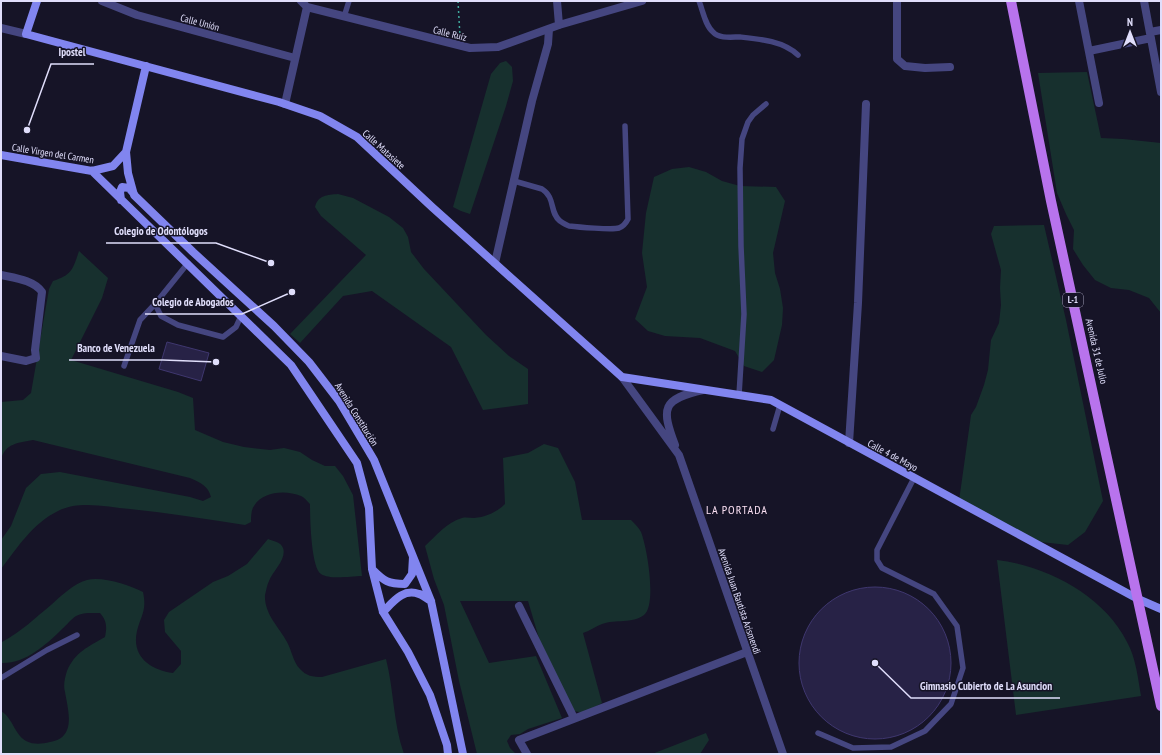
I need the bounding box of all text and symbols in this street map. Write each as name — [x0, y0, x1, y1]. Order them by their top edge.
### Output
street label: Calle Unión — [179, 11, 221, 34]
north arrow — [1110, 12, 1150, 52]
text: N — [1127, 15, 1133, 29]
street label: Calle Ruíz — [432, 23, 468, 44]
callout: Ipostel — [51, 41, 94, 64]
text: Ipostel — [59, 45, 86, 59]
street label: Calle Matasiete — [360, 127, 408, 172]
street label: Calle Virgen del Carmen — [11, 141, 95, 166]
callout: Colegio de Odontólogos — [106, 220, 216, 243]
text: Colegio de Odontólogos — [114, 224, 208, 238]
callout: Colegio de Abogados — [145, 291, 242, 314]
road number: L-1 — [1063, 293, 1083, 307]
text: Colegio de Abogados — [152, 295, 234, 309]
street label: Avenida 31 de Julio — [1083, 317, 1110, 385]
callout: Banco de Venezuela — [69, 337, 163, 360]
text: Banco de Venezuela — [77, 341, 155, 355]
street label: Avenida Constitución — [332, 380, 381, 448]
street label: Calle 4 de Mayo — [865, 437, 920, 474]
district label: LA PORTADA — [706, 502, 768, 517]
street label: Avenida Juan Bautista Arismendi — [715, 546, 764, 656]
callout: Gimnasio Cubierto de La Asuncion — [911, 675, 1060, 698]
text: Gimnasio Cubierto de La Asuncion — [920, 679, 1052, 693]

